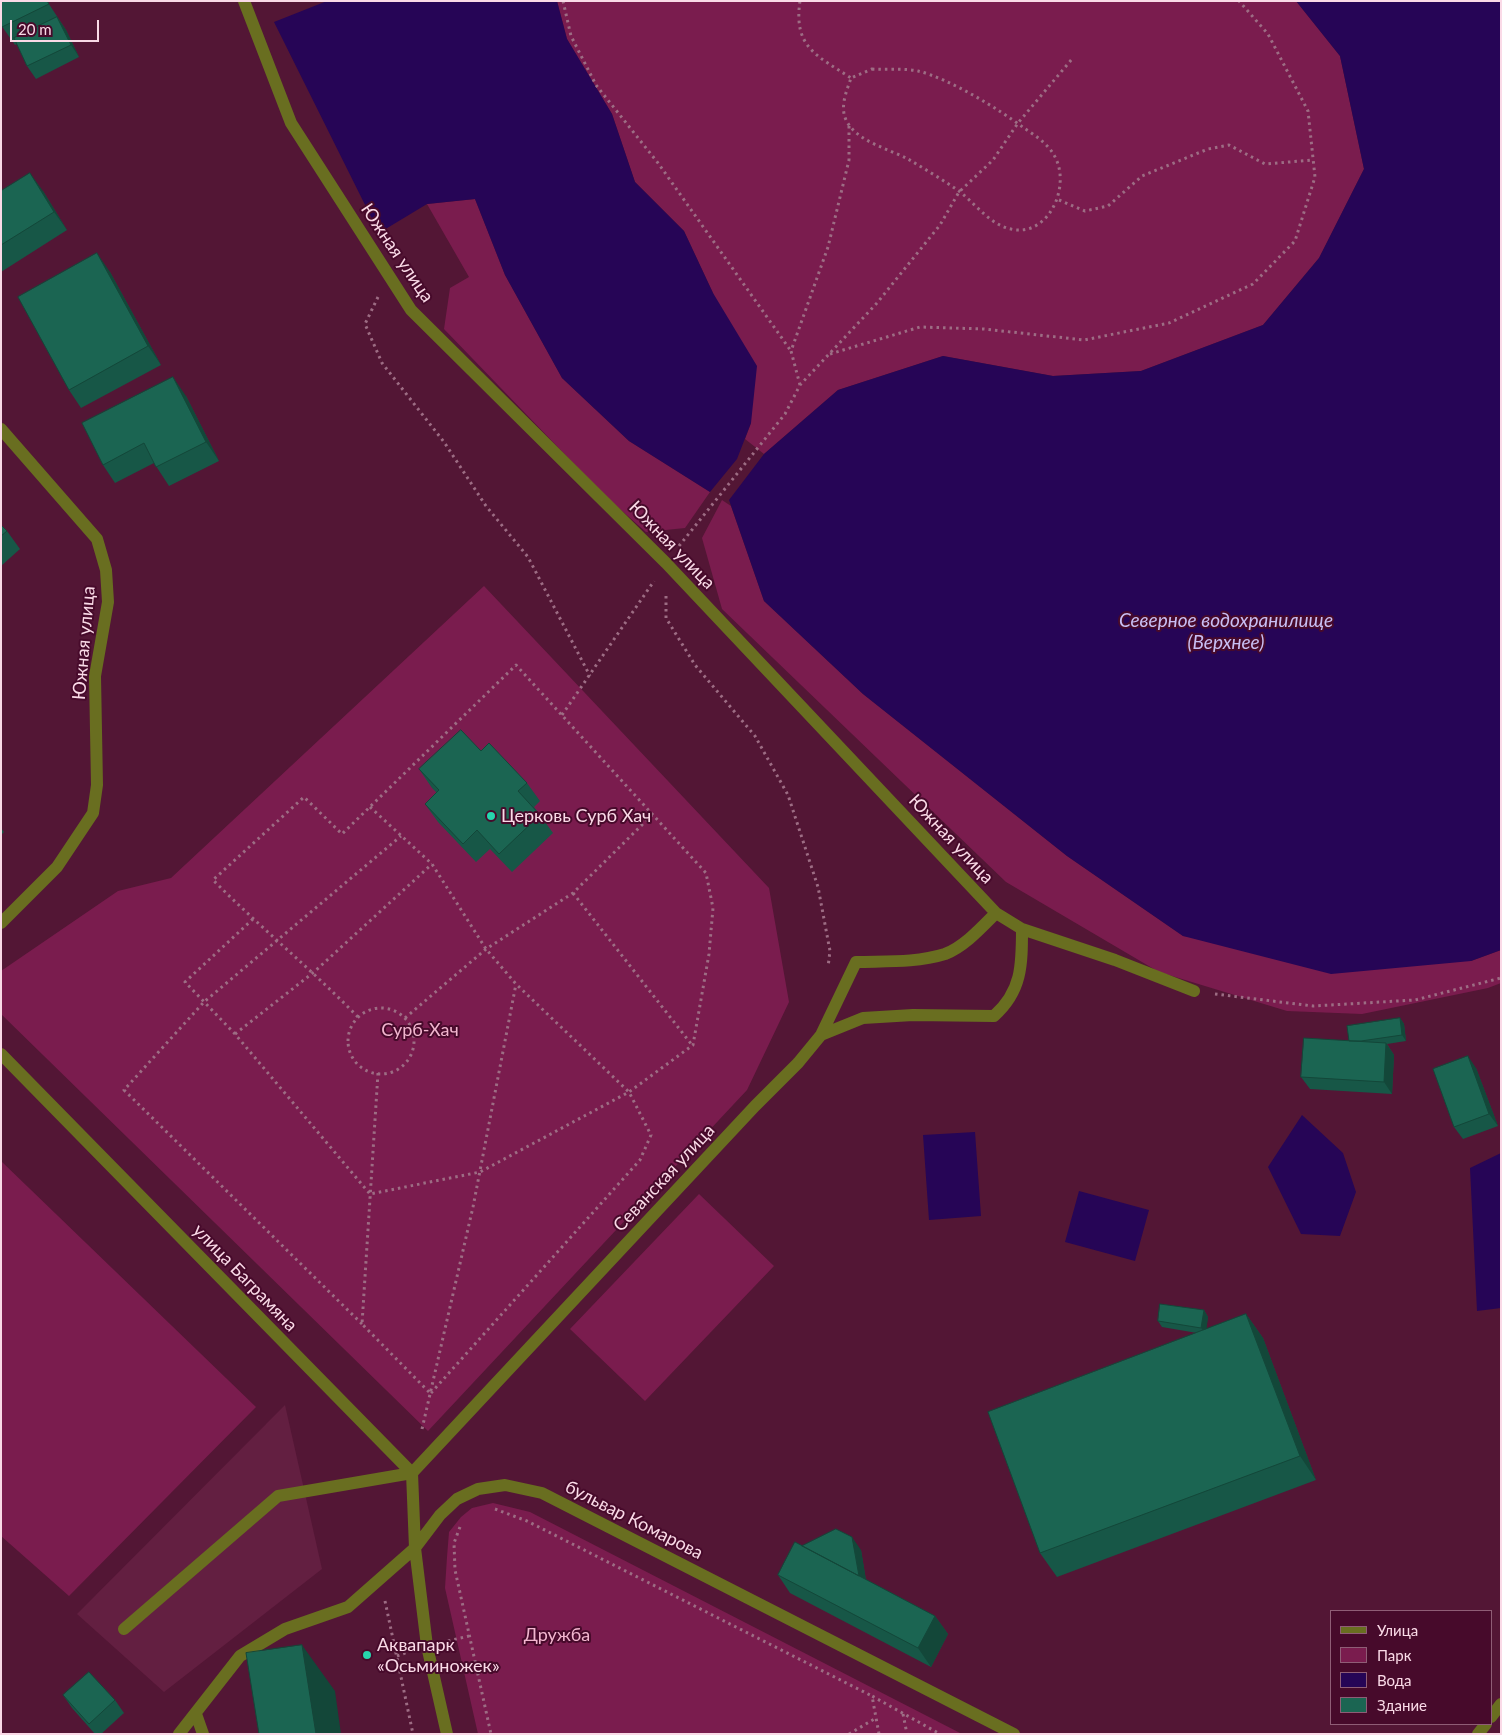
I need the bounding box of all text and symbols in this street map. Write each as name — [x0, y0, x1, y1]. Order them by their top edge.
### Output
scale bar — [12, 10, 101, 42]
text: 20 m — [18, 20, 52, 38]
street label: Южная улица — [356, 200, 438, 306]
street label: Южная улица — [625, 496, 719, 594]
street label: Южная улица — [68, 585, 100, 701]
water label: Северное водохранилище (Верхнее) — [1119, 610, 1333, 654]
street label: Южная улица — [904, 790, 998, 888]
place label: Церковь Сурб Хач — [501, 805, 651, 827]
marker: Церковь Сурб Хач — [485, 810, 497, 822]
park label: Сурб-Хач — [381, 1019, 459, 1041]
street label: Севанская улица — [609, 1120, 719, 1236]
street label: улица Баграмяна — [188, 1220, 302, 1336]
street label: бульвар Комарова — [561, 1476, 707, 1564]
legend — [1330, 1610, 1492, 1725]
text: Улица — [1377, 1621, 1418, 1639]
park label: Дружба — [524, 1624, 590, 1646]
place label: Аквапарк «Осьминожек» — [377, 1634, 500, 1676]
text: Парк — [1377, 1646, 1411, 1664]
marker: Аквапарк «Осьминожек» — [361, 1649, 373, 1661]
text: Вода — [1377, 1671, 1412, 1689]
text: Здание — [1377, 1696, 1427, 1714]

